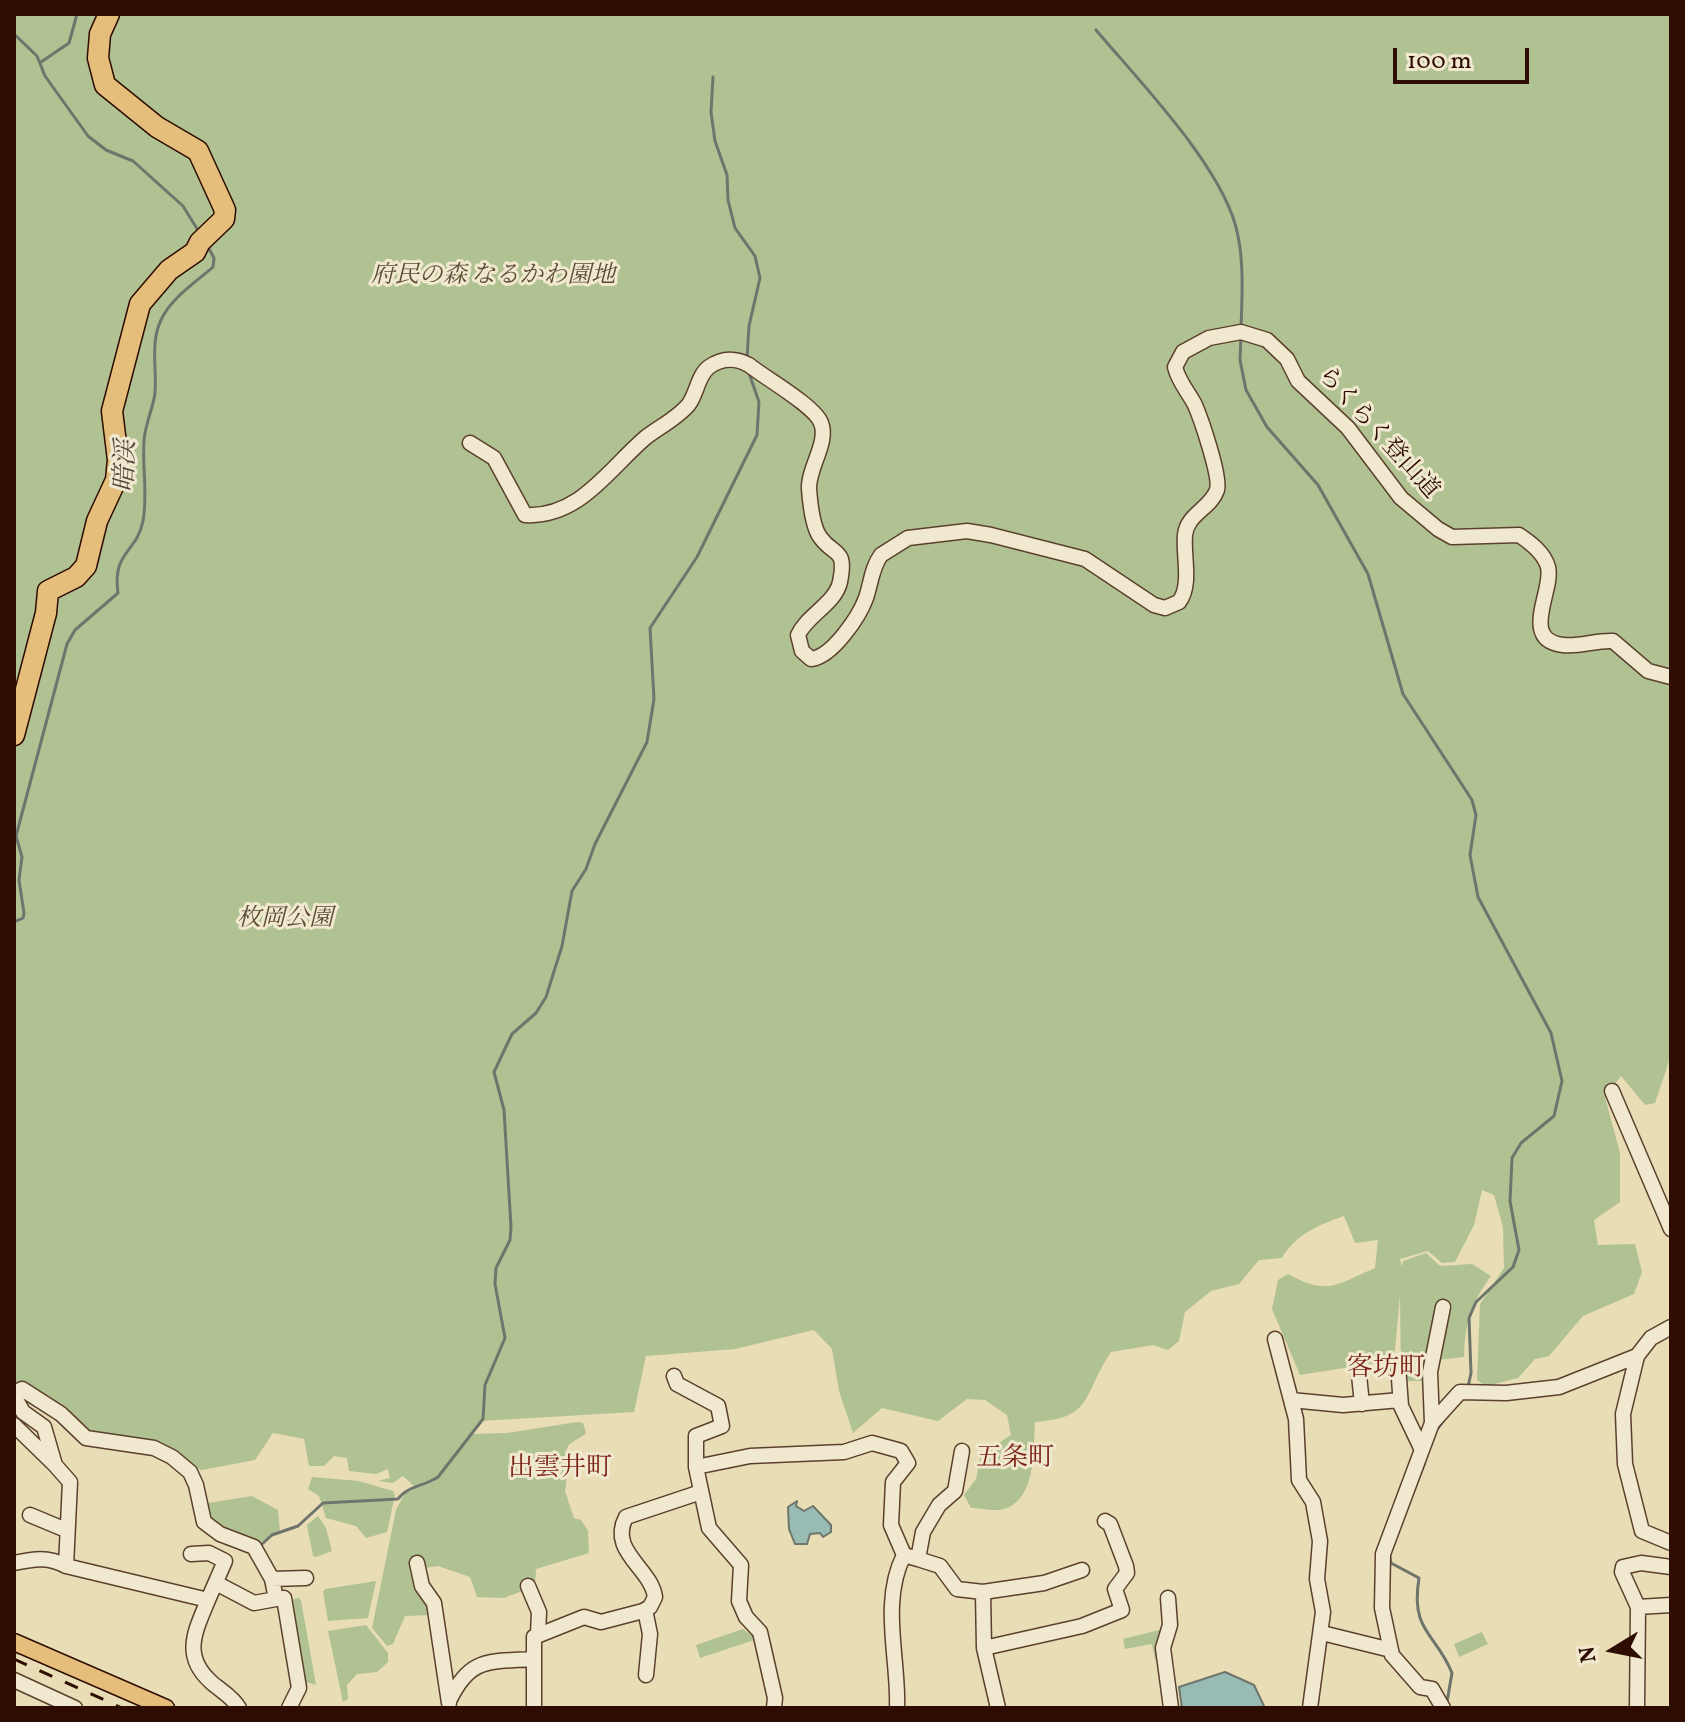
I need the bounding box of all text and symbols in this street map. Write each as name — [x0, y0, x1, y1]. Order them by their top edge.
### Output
scale bar — [1397, 32, 1533, 82]
text: 100 m — [1407, 45, 1472, 79]
park label: 府民の森 なるかわ園地 — [371, 264, 615, 292]
street label: らくらく登山道 — [1310, 362, 1444, 506]
water label: 暗渓 — [112, 439, 144, 493]
park label: 枚岡公園 — [237, 907, 333, 935]
district label: 客坊町 — [1347, 1354, 1425, 1386]
district label: 五条町 — [976, 1444, 1054, 1476]
district label: 出雲井町 — [508, 1454, 612, 1486]
north arrow — [1573, 1610, 1653, 1690]
text: N — [1572, 1644, 1606, 1665]

